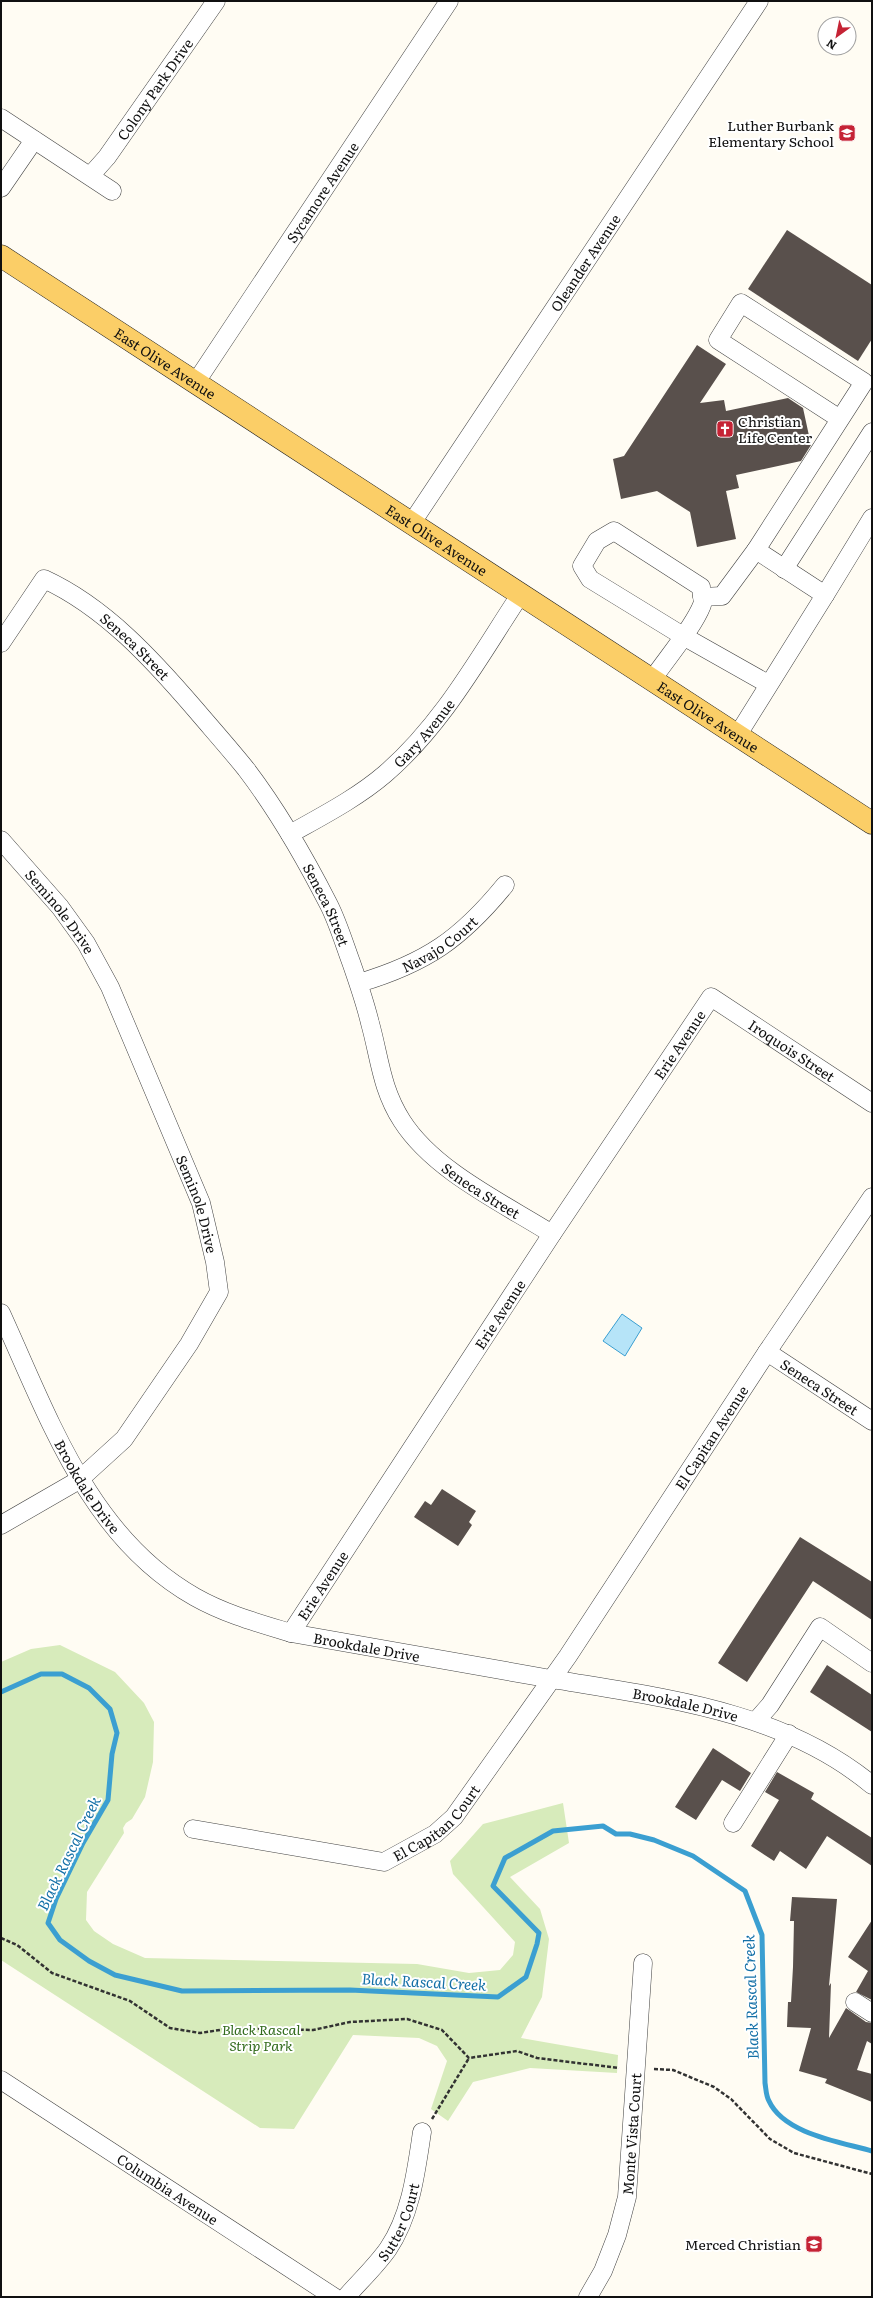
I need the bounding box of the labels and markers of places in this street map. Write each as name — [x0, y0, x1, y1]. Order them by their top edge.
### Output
place label: Luther Burbank Elementary School — [708, 115, 834, 151]
school or university icon: Luther Burbank Elementary School — [837, 123, 857, 143]
place label: Christian Life Center — [738, 411, 812, 447]
church icon: Christian Life Center — [715, 419, 735, 439]
place label: Merced Christian — [685, 2234, 801, 2254]
school or university icon: Merced Christian — [804, 2234, 824, 2254]

